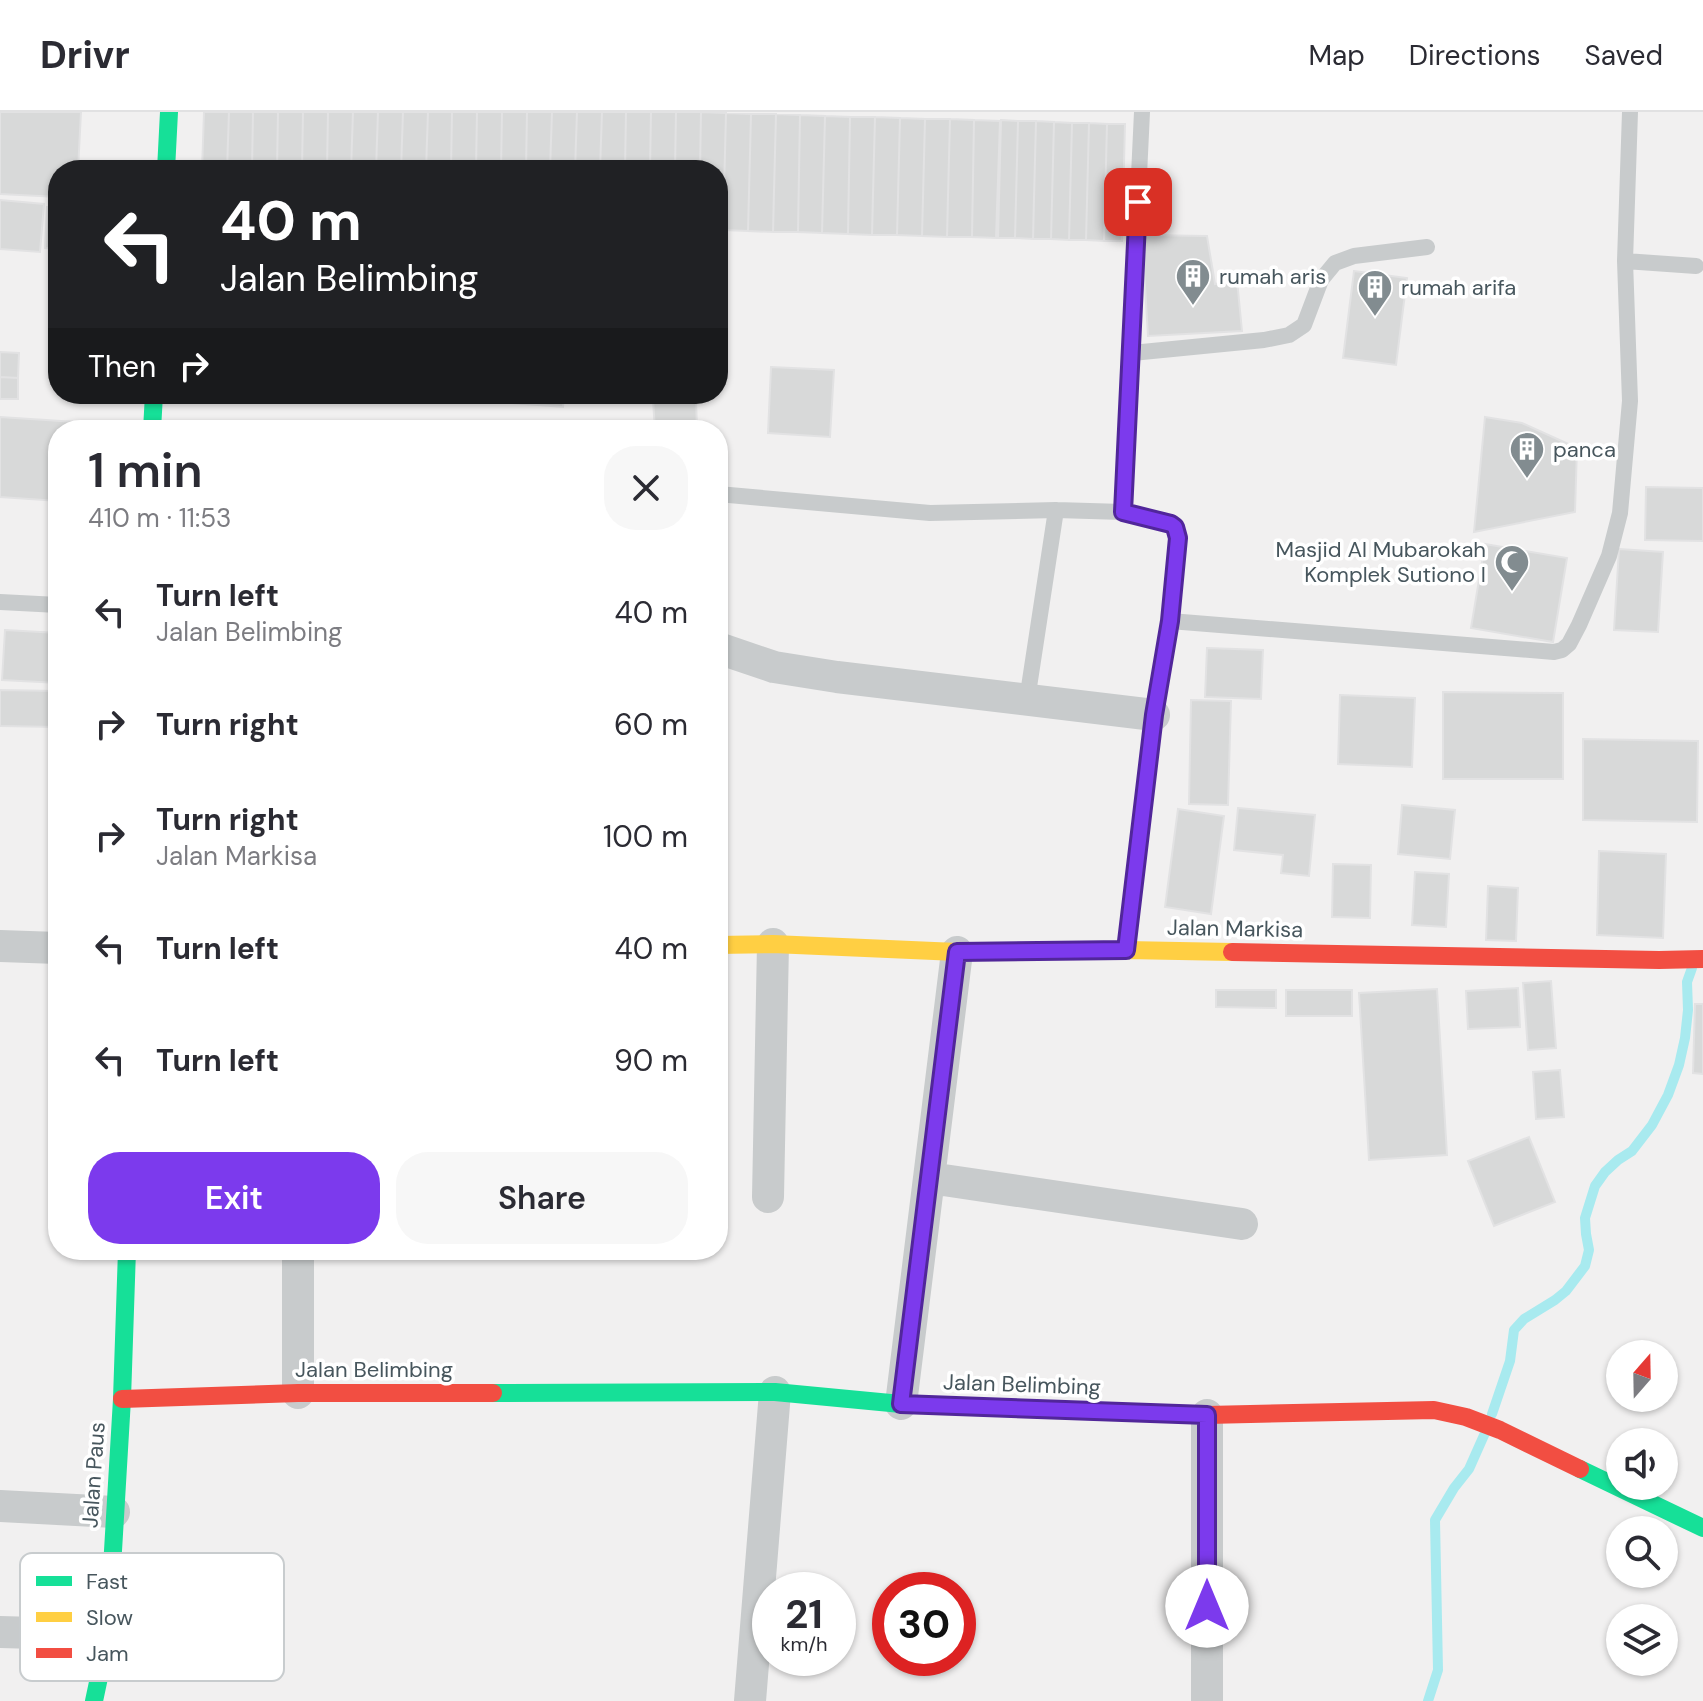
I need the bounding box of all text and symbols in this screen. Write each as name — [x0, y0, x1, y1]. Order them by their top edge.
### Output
text: Drivr — [40, 30, 130, 80]
text: Map — [1308, 37, 1365, 74]
text: Directions — [1409, 37, 1541, 74]
text: Saved — [1585, 37, 1663, 74]
pin — [1104, 168, 1172, 236]
icon: arrive — [1116, 180, 1160, 224]
text: 40 m — [220, 184, 362, 257]
icon: left — [88, 192, 192, 296]
text: Jalan Belimbing — [220, 255, 478, 302]
building icon: rumah aris — [1174, 257, 1212, 307]
place label: rumah aris — [1219, 262, 1326, 291]
building icon: rumah arifa — [1356, 268, 1394, 318]
place label: rumah arifa — [1401, 273, 1516, 302]
icon: right — [172, 344, 216, 388]
text: Then — [88, 347, 156, 386]
building icon: panca — [1508, 430, 1546, 480]
place label: panca — [1553, 435, 1616, 464]
text: 1 min — [88, 439, 203, 502]
button: close — [604, 446, 688, 530]
text: 410 m · 11:53 — [88, 501, 231, 535]
place label: Masjid Al Mubarokah Komplek Sutiono I — [1276, 535, 1486, 589]
mosque icon: Masjid Al Mubarokah Komplek Sutiono I — [1493, 543, 1531, 593]
text: Turn left — [156, 576, 279, 615]
icon: left — [88, 590, 132, 634]
text: 40 m — [615, 593, 688, 632]
text: Jalan Belimbing — [156, 615, 343, 649]
icon: right — [88, 702, 132, 746]
text: Turn right — [156, 705, 299, 744]
text: 60 m — [614, 705, 688, 744]
text: Turn right — [156, 800, 299, 839]
icon: right — [88, 814, 132, 858]
text: 100 m — [603, 817, 688, 856]
text: Jalan Markisa — [156, 839, 317, 873]
street label: Jalan Markisa — [1167, 913, 1303, 944]
icon: left — [88, 926, 132, 970]
text: Turn left — [156, 929, 279, 968]
text: 40 m — [615, 929, 688, 968]
icon: left — [88, 1038, 132, 1082]
text: Turn left — [156, 1041, 279, 1080]
text: 90 m — [614, 1041, 688, 1080]
button: Exit — [88, 1152, 380, 1244]
button: Share — [396, 1152, 688, 1244]
north arrow — [1606, 1340, 1678, 1412]
map controls — [1606, 1340, 1678, 1676]
street label: Jalan Belimbing — [295, 1355, 453, 1384]
street label: Jalan Belimbing — [943, 1367, 1101, 1402]
street label: Jalan Paus — [75, 1421, 112, 1529]
button: sound — [1606, 1428, 1678, 1500]
button: search — [1606, 1516, 1678, 1588]
legend — [20, 1553, 284, 1681]
position arrow — [1165, 1564, 1249, 1648]
text: Fast — [86, 1567, 128, 1596]
speed limit sign: 30 — [872, 1572, 976, 1676]
text: 21 — [785, 1588, 823, 1640]
text: Slow — [86, 1603, 133, 1632]
button: layers — [1606, 1604, 1678, 1676]
text: km/h — [780, 1631, 828, 1657]
text: Jam — [86, 1639, 129, 1668]

